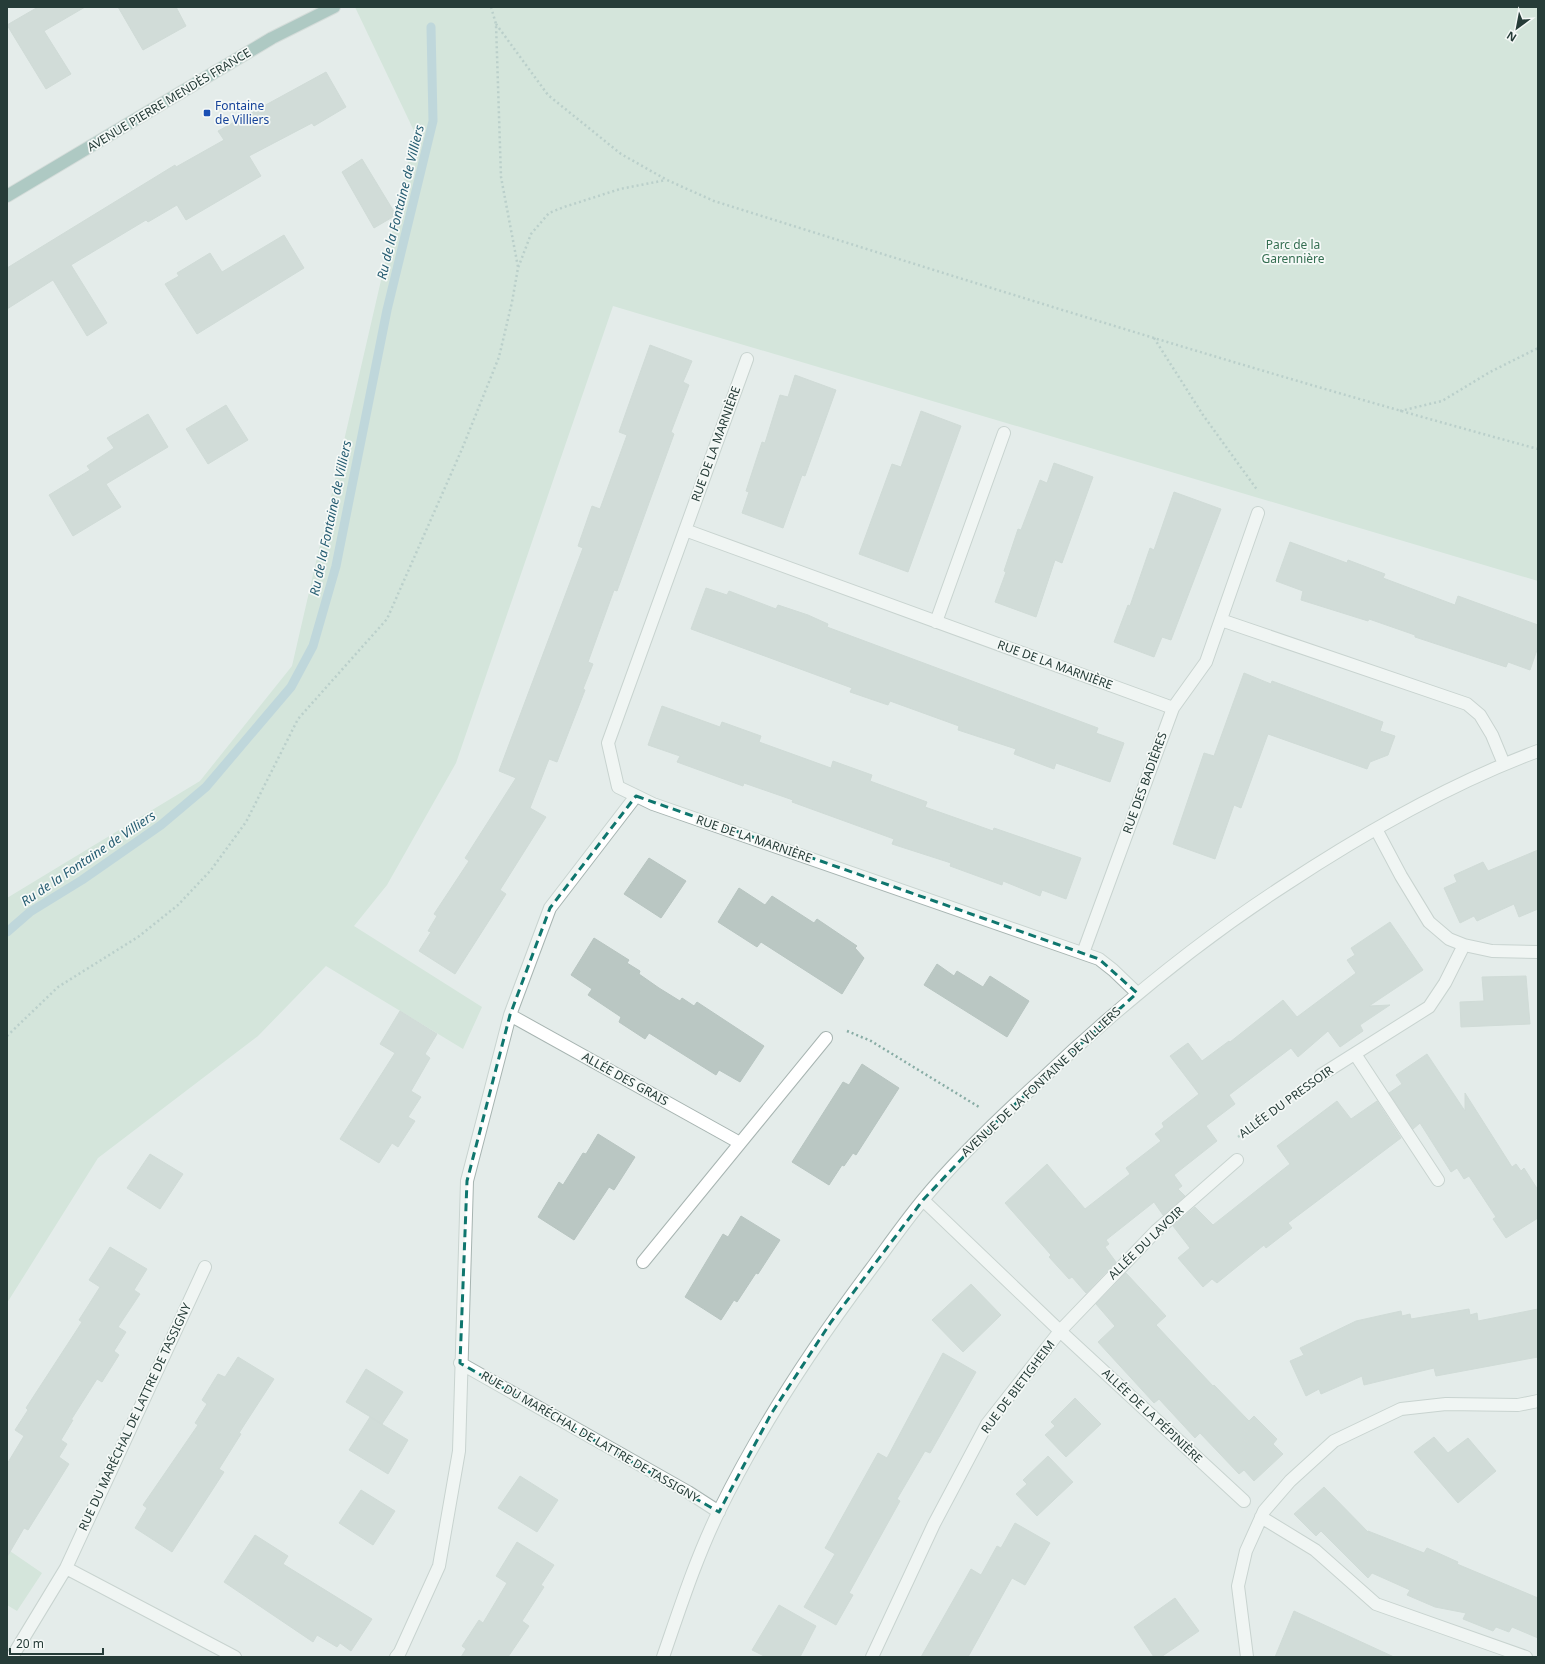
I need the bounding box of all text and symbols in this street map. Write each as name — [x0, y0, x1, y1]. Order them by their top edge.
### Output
north arrow — [1497, 8, 1537, 48]
text: N — [1504, 28, 1519, 46]
street label: AVENUE PIERRE MENDÈS FRANCE — [84, 44, 254, 155]
place label: Fontaine de Villiers — [215, 97, 270, 128]
marker: Fontaine de Villiers — [202, 108, 212, 118]
water label: Ru de la Fontaine de Villiers — [372, 123, 428, 281]
park label: Parc de la Garennière — [1261, 236, 1325, 267]
street label: RUE DE LA MARNIÈRE — [687, 384, 744, 504]
water label: Ru de la Fontaine de Villiers — [305, 438, 355, 597]
street label: RUE DE LA MARNIÈRE — [995, 636, 1115, 693]
street label: RUE DES BADIÈRES — [1118, 729, 1171, 836]
water label: Ru de la Fontaine de Villiers — [17, 806, 159, 910]
street label: RUE DE LA MARNIÈRE — [694, 811, 814, 866]
street label: AVENUE DE LA FONTAINE DE VILLIERS — [957, 1003, 1125, 1160]
street label: ALLÉE DES GRAIS — [579, 1048, 672, 1110]
street label: ALLÉE DU PRESSOIR — [1235, 1061, 1337, 1142]
street label: ALLÉE DU LAVOIR — [1104, 1202, 1187, 1283]
street label: RUE DU MARÉCHAL DE LATTRE DE TASSIGNY — [74, 1300, 195, 1533]
street label: RUE DE BIETIGHEIM — [977, 1336, 1058, 1437]
street label: ALLÉE DE LA PÉPINIÈRE — [1098, 1365, 1206, 1467]
street label: RUE DU MARÉCHAL DE LATTRE DE TASSIGNY — [478, 1367, 703, 1506]
scale bar — [10, 1630, 103, 1656]
text: 20 m — [16, 1635, 44, 1652]

